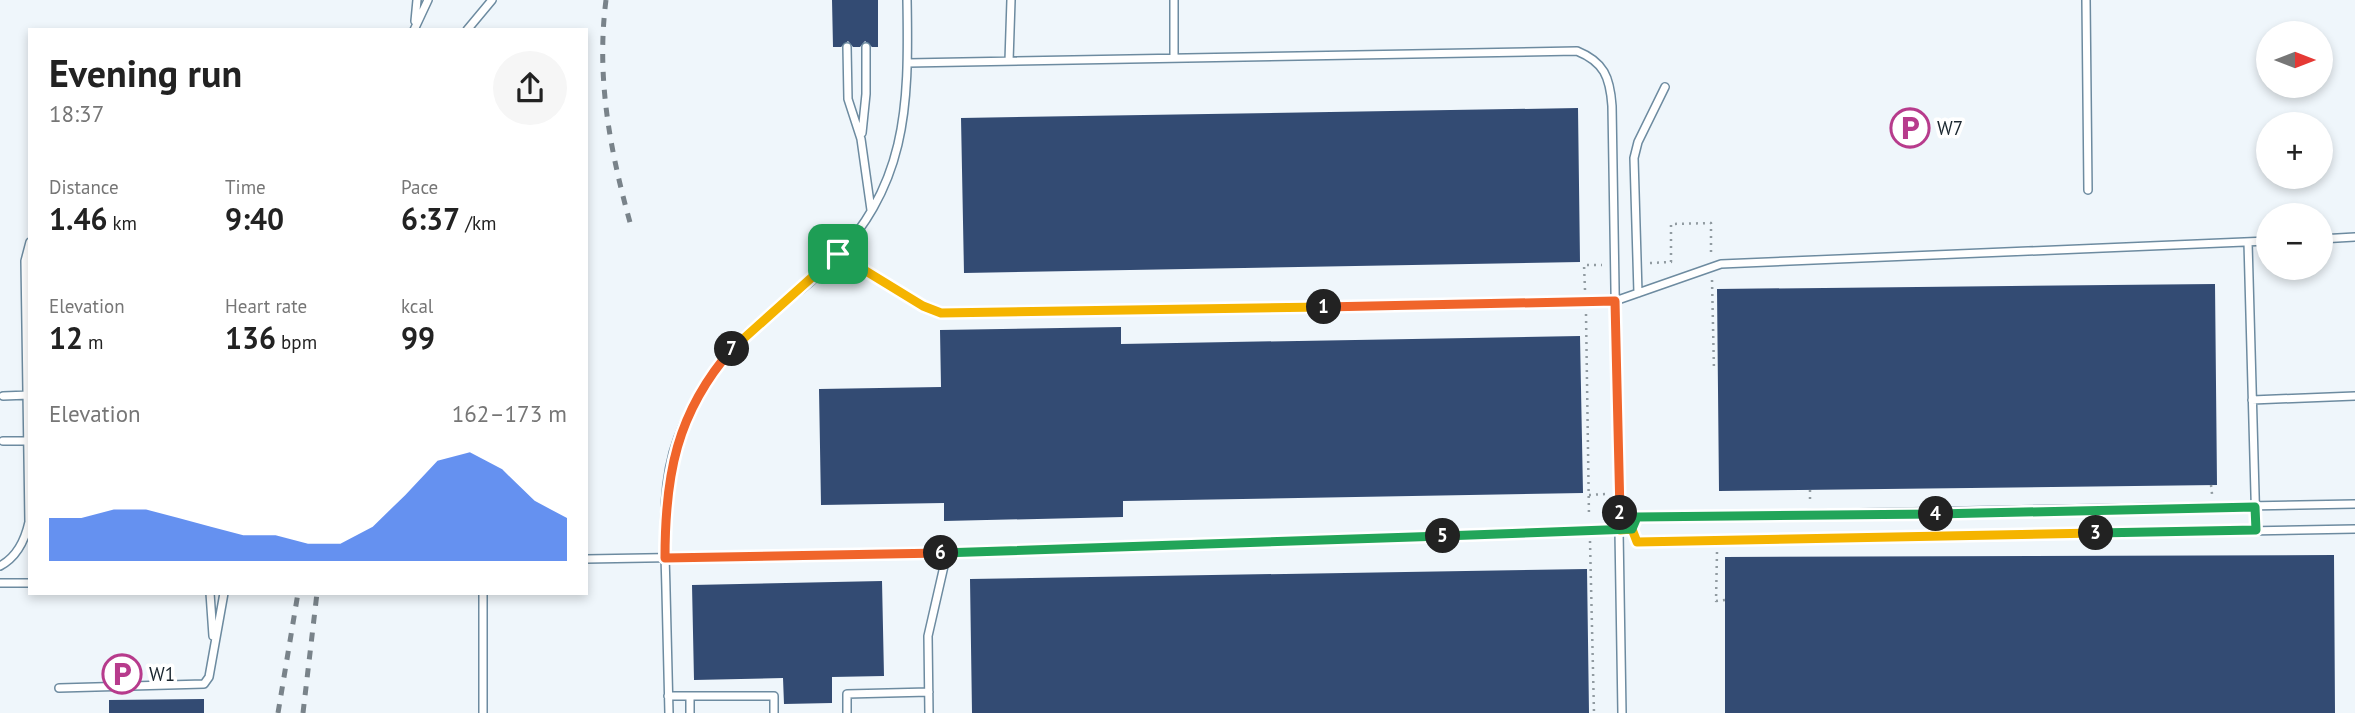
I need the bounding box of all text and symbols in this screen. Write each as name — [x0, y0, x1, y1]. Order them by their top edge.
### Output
north arrow — [2256, 21, 2333, 98]
map controls — [2256, 21, 2333, 280]
text: Evening run — [49, 48, 242, 97]
button: share — [493, 51, 567, 125]
text: 18:37 — [49, 99, 104, 128]
parking icon: W7 — [1889, 107, 1931, 149]
button: + — [2256, 112, 2333, 189]
place label: W7 — [1937, 116, 1963, 140]
text: Distance — [49, 175, 119, 199]
text: Time — [225, 175, 266, 199]
text: Pace — [401, 175, 438, 199]
text: 1.46 — [49, 199, 107, 238]
text: 9:40 — [225, 199, 284, 238]
text: 6:37 — [401, 199, 460, 238]
button: − — [2256, 203, 2333, 280]
text: km — [107, 211, 137, 235]
text: /km — [460, 211, 496, 235]
pin — [808, 224, 868, 284]
icon: arrive — [819, 235, 857, 273]
pin: 1 — [1306, 290, 1342, 324]
text: Elevation — [49, 294, 125, 318]
text: Heart rate — [225, 294, 307, 318]
text: kcal — [401, 294, 433, 318]
text: 1 — [1318, 294, 1329, 318]
text: 12 — [49, 318, 83, 357]
text: 136 — [225, 318, 276, 357]
text: 99 — [401, 318, 435, 357]
text: m — [83, 330, 104, 354]
text: bpm — [276, 330, 317, 354]
pin: 7 — [714, 332, 750, 366]
text: 7 — [726, 336, 737, 360]
text: Elevation — [49, 399, 141, 428]
text: 162–173 m — [452, 399, 567, 428]
pin: 2 — [1602, 496, 1638, 530]
pin: 4 — [1918, 496, 1954, 532]
text: 2 — [1614, 500, 1625, 524]
text: 4 — [1930, 501, 1941, 525]
pin: 3 — [2078, 516, 2114, 550]
pin: 5 — [1426, 518, 1460, 554]
text: 3 — [2090, 520, 2101, 544]
text: 5 — [1437, 523, 1448, 547]
pin: 6 — [923, 536, 958, 570]
text: 6 — [935, 540, 946, 564]
parking icon: W1 — [101, 653, 143, 695]
place label: W1 — [149, 662, 175, 686]

